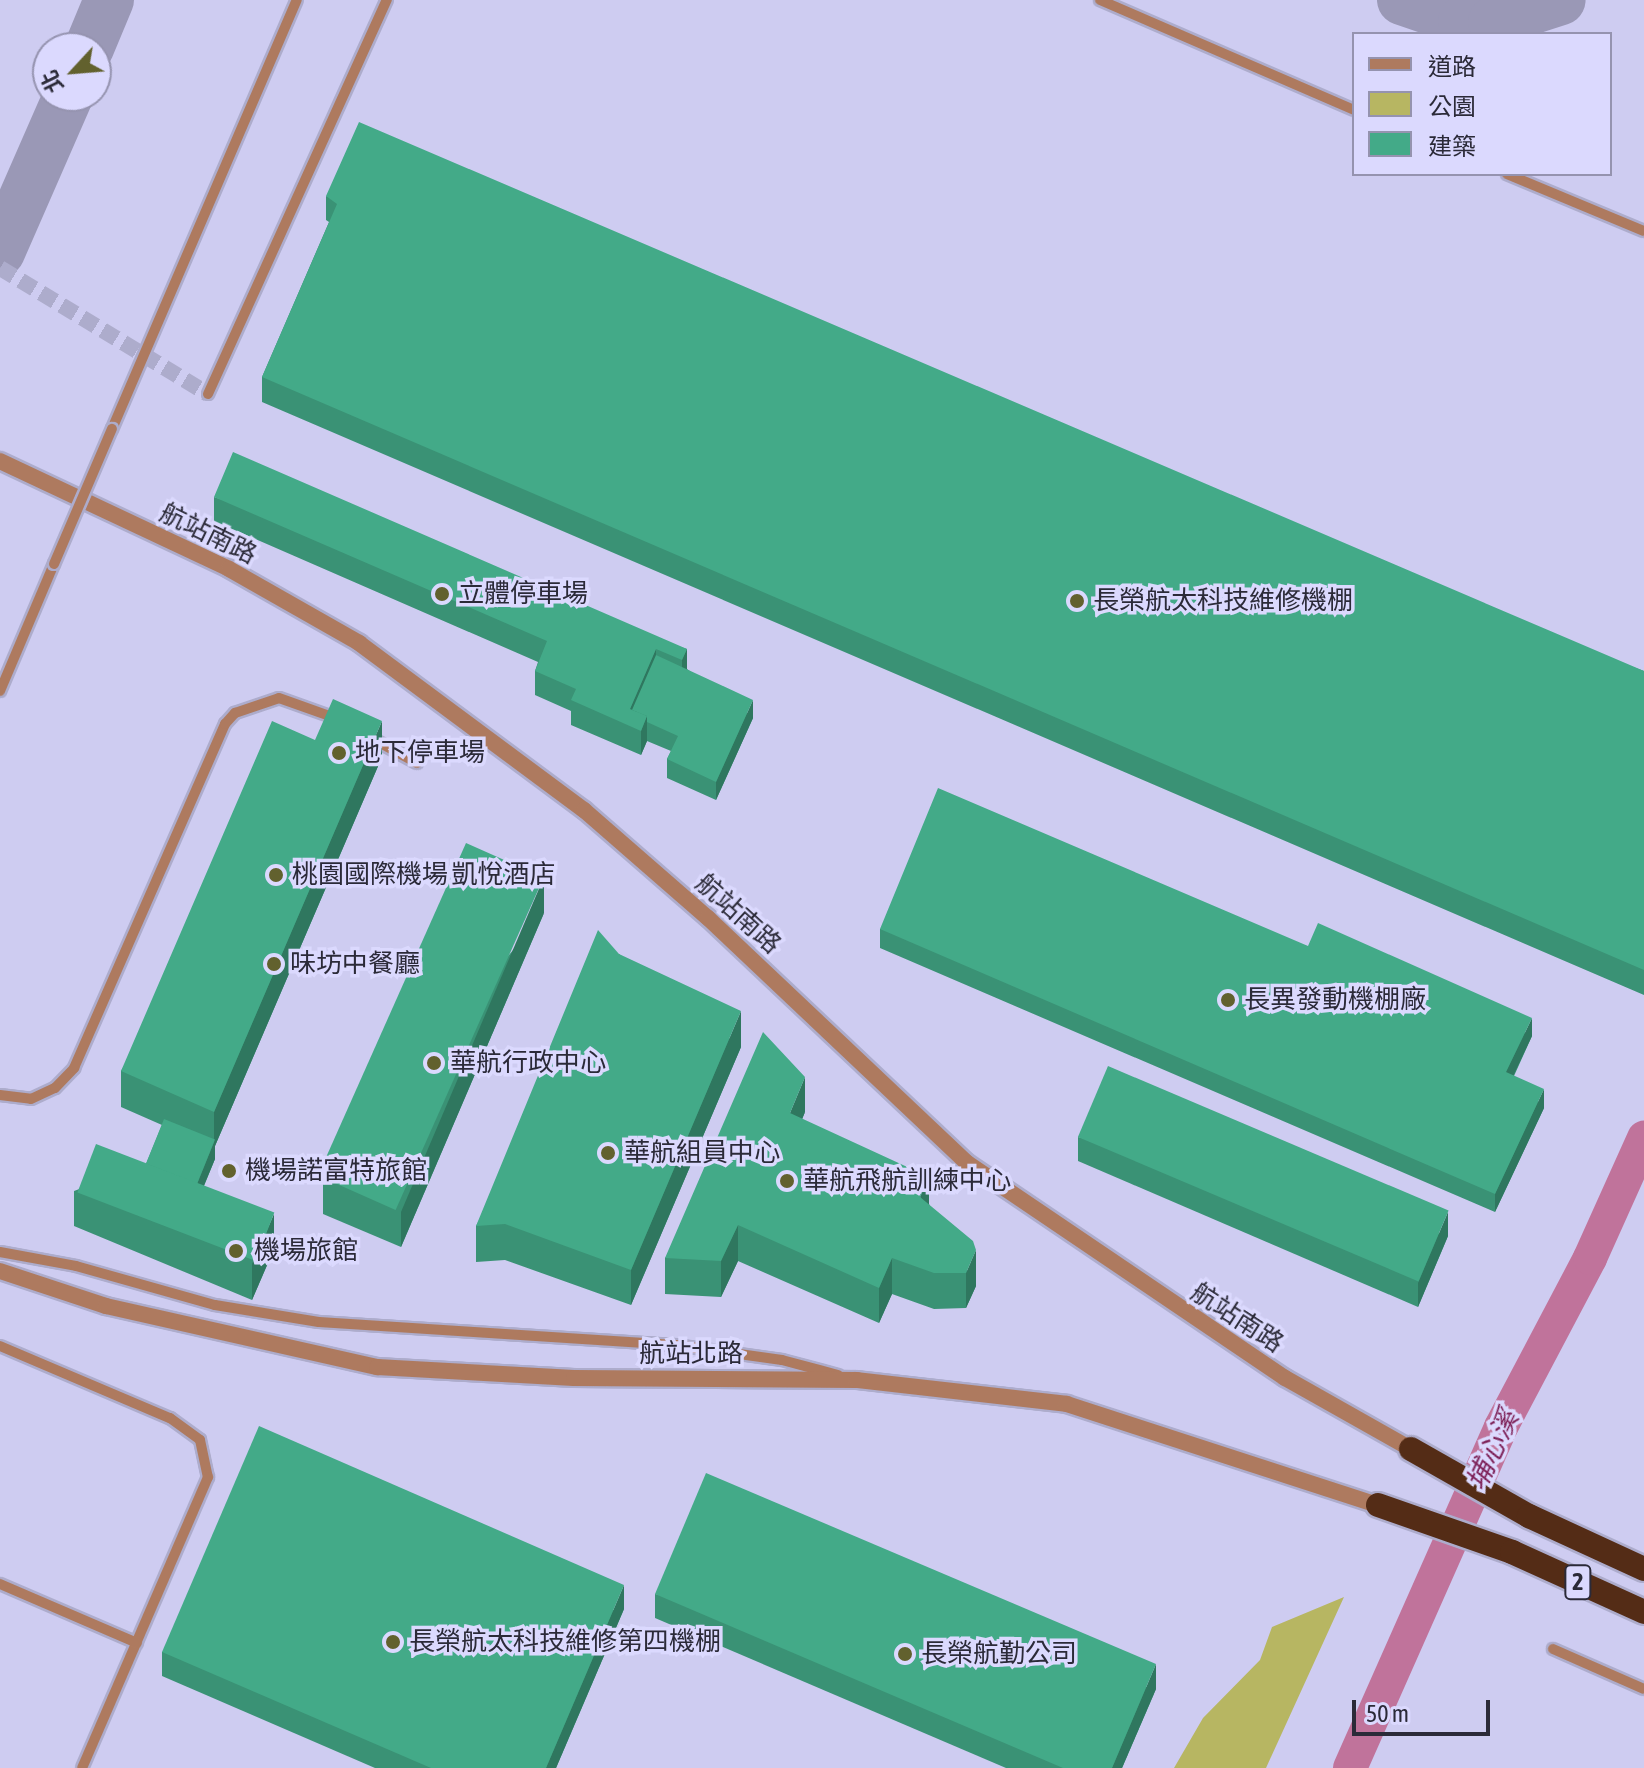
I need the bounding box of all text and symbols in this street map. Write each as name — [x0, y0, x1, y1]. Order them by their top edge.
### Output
north arrow — [32, 32, 112, 112]
legend — [1352, 32, 1612, 176]
text: 道路 — [1428, 53, 1476, 80]
text: 北 — [36, 66, 69, 97]
text: 公園 — [1428, 93, 1476, 120]
text: 建築 — [1428, 133, 1476, 160]
street label: 航站南路 — [154, 497, 262, 571]
place label: 立體停車場 — [458, 578, 588, 610]
marker: 立體停車場 — [433, 585, 451, 603]
place label: 長榮航太科技維修機棚 — [1093, 585, 1353, 617]
marker: 長榮航太科技維修機棚 — [1068, 592, 1086, 610]
place label: 地下停車場 — [355, 737, 485, 769]
marker: 地下停車場 — [330, 744, 348, 762]
place label: 桃園國際機場 凱悅酒店 — [292, 859, 556, 891]
marker: 桃園國際機場 凱悅酒店 — [267, 866, 285, 884]
street label: 航站南路 — [689, 868, 787, 960]
place label: 味坊中餐廳 — [290, 948, 420, 980]
marker: 味坊中餐廳 — [265, 955, 283, 973]
place label: 長異發動機棚廠 — [1244, 984, 1426, 1016]
marker: 長異發動機棚廠 — [1219, 991, 1237, 1009]
place label: 華航行政中心 — [450, 1047, 606, 1079]
marker: 華航行政中心 — [425, 1054, 443, 1072]
place label: 華航組員中心 — [624, 1137, 780, 1169]
marker: 華航組員中心 — [599, 1144, 617, 1162]
place label: 機場諾富特旅館 — [245, 1155, 427, 1187]
marker: 機場諾富特旅館 — [220, 1162, 238, 1180]
place label: 華航飛航訓練中心 — [803, 1165, 1011, 1197]
marker: 華航飛航訓練中心 — [778, 1172, 796, 1190]
place label: 機場旅館 — [254, 1235, 358, 1267]
marker: 機場旅館 — [225, 1240, 247, 1262]
street label: 航站南路 — [1185, 1277, 1289, 1359]
street label: 航站北路 — [639, 1338, 743, 1370]
water label: 埔心溪 — [1459, 1405, 1525, 1495]
road number: 2 — [1564, 1562, 1592, 1602]
place label: 長榮航太科技維修第四機棚 — [409, 1626, 721, 1658]
marker: 長榮航太科技維修第四機棚 — [384, 1633, 402, 1651]
place label: 長榮航勤公司 — [921, 1638, 1077, 1670]
marker: 長榮航勤公司 — [896, 1645, 914, 1663]
scale bar — [1356, 1684, 1494, 1734]
text: 50 m — [1366, 1700, 1409, 1727]

